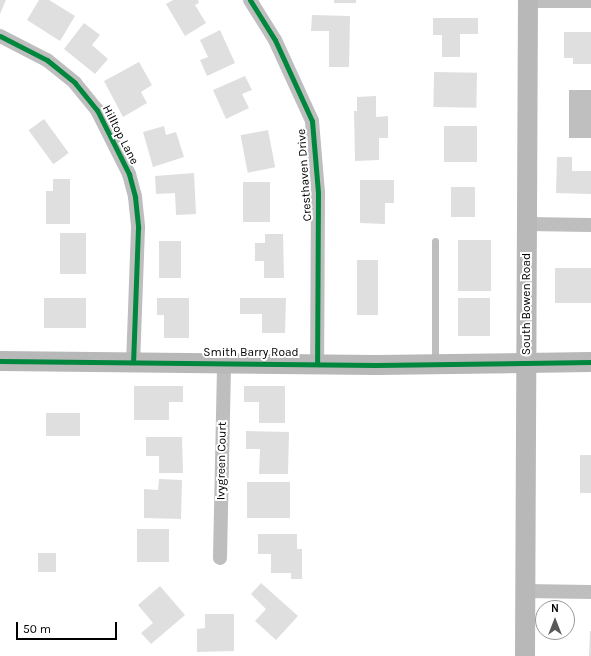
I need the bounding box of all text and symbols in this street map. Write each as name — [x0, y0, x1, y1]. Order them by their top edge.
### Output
street label: Hilltop Lane — [99, 103, 141, 167]
street label: Cresthaven Drive — [295, 128, 315, 222]
street label: South Bowen Road — [520, 253, 534, 355]
street label: Smith Barry Road — [203, 346, 299, 360]
street label: Ivygreen Court — [214, 422, 230, 500]
north arrow — [535, 600, 575, 640]
text: N — [551, 602, 559, 615]
scale bar — [18, 614, 119, 640]
text: 50 m — [23, 622, 51, 636]

